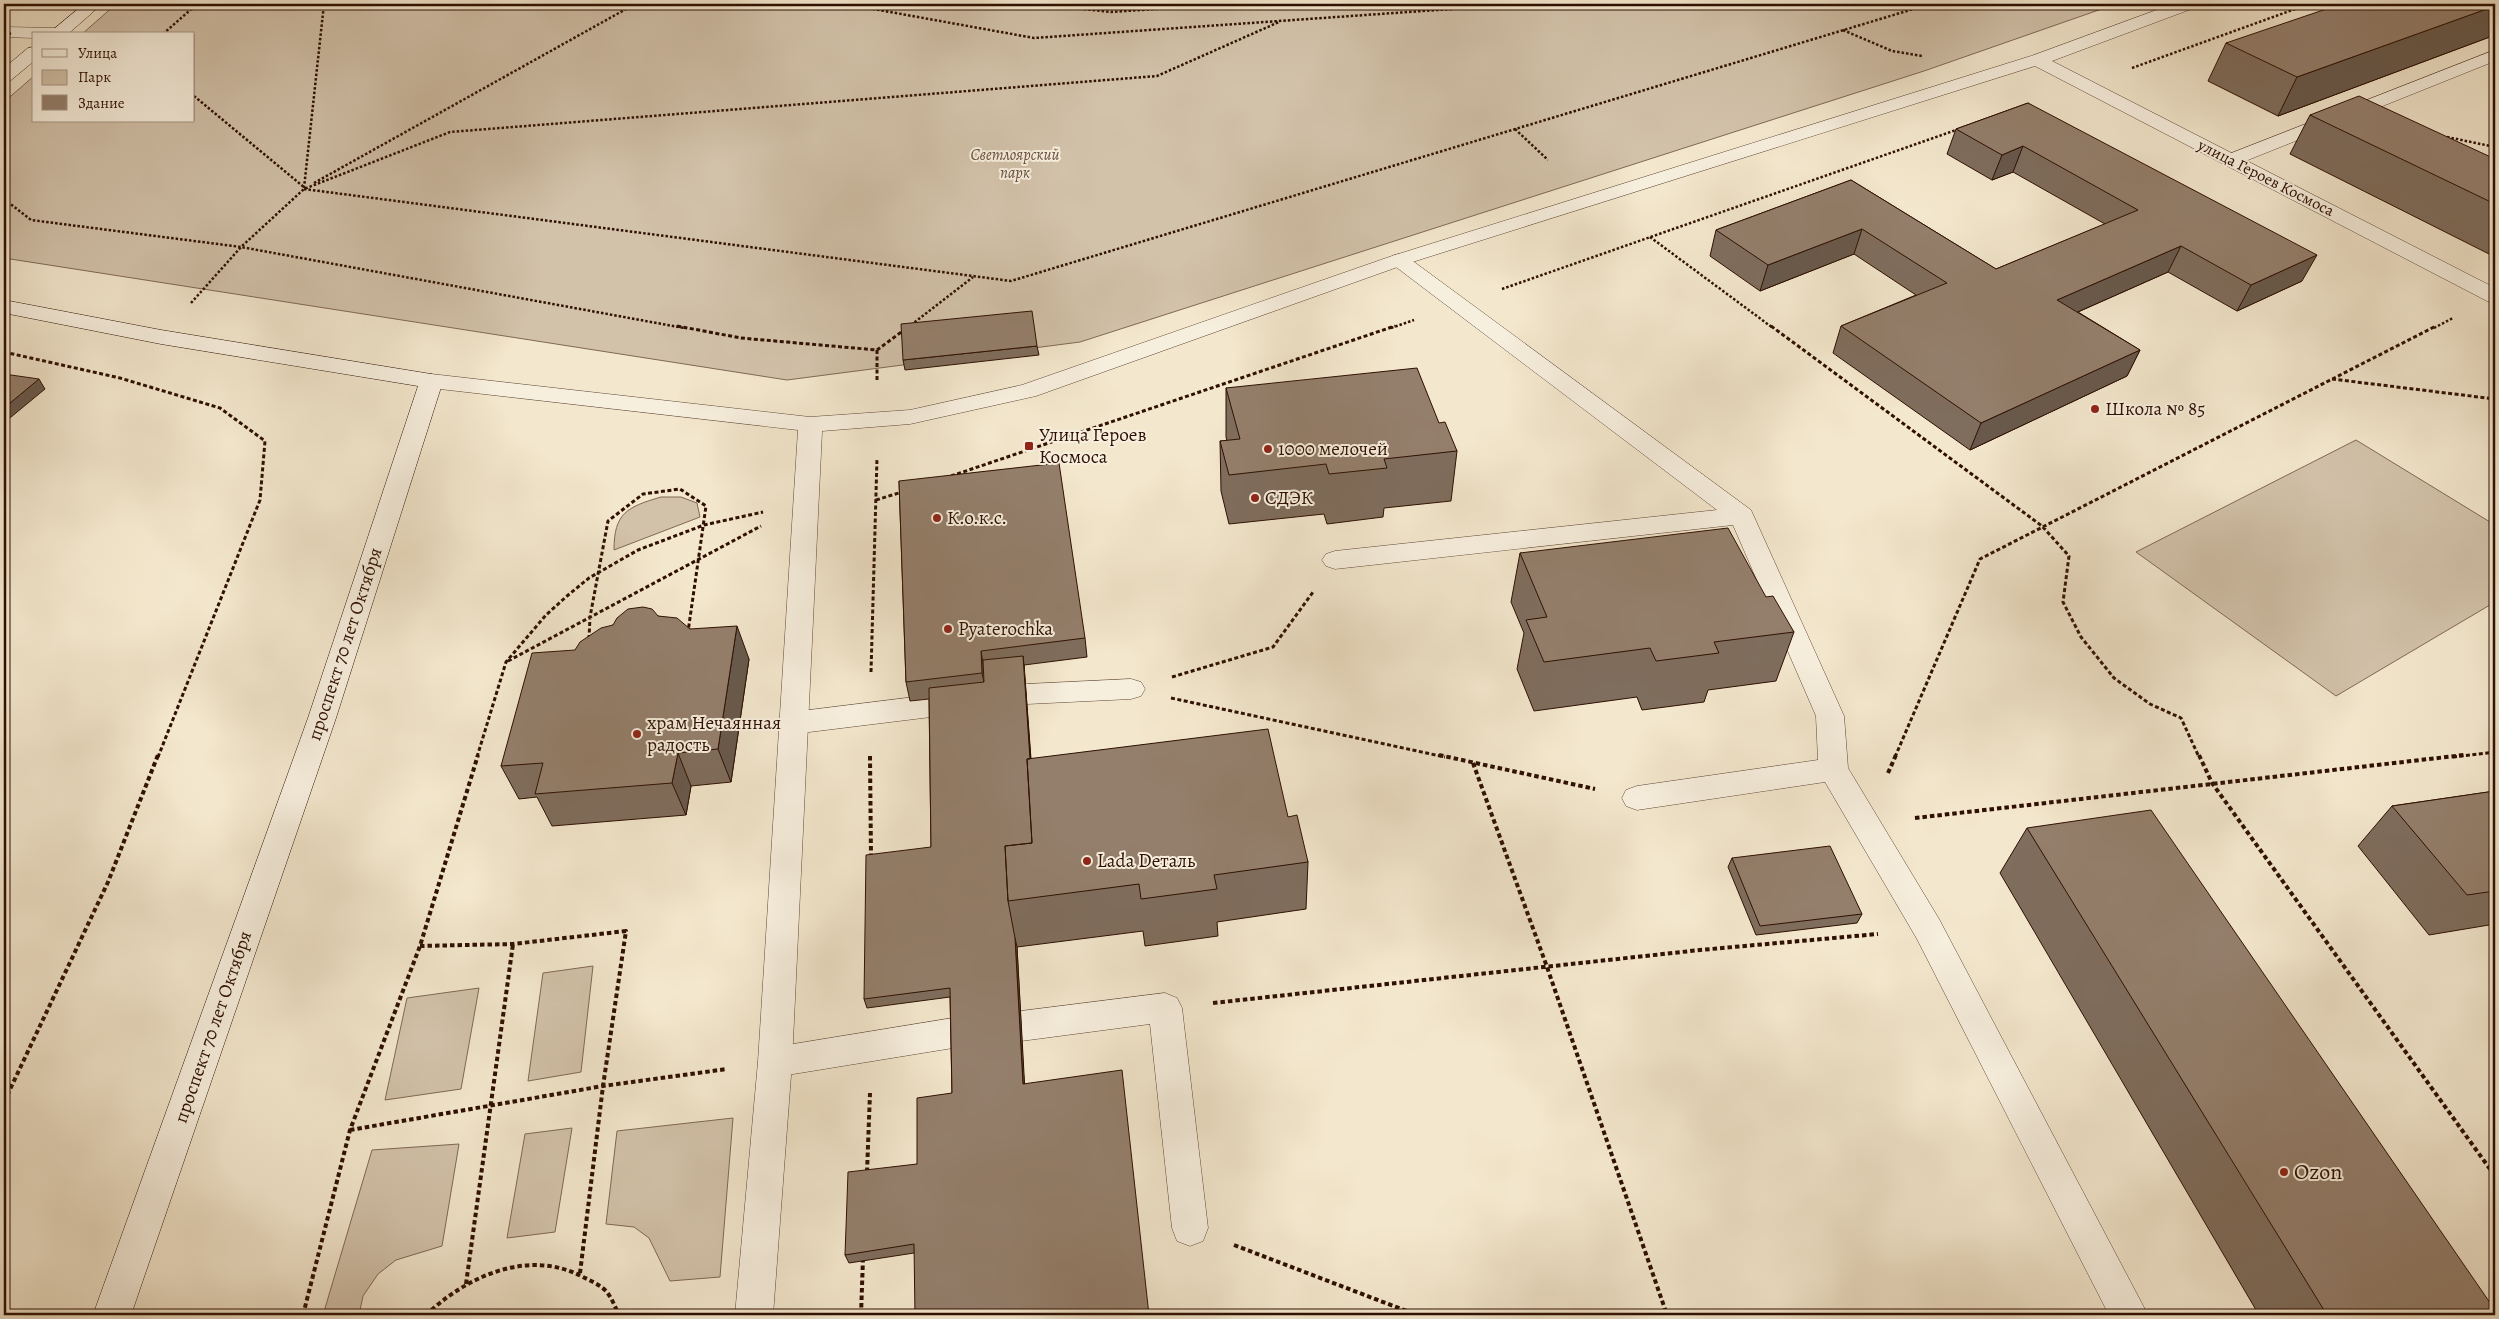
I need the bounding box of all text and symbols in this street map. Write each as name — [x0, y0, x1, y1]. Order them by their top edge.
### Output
legend — [32, 32, 195, 122]
text: Улица — [78, 43, 117, 63]
text: Парк — [78, 67, 111, 87]
text: Здание — [78, 93, 125, 113]
street label: улица Героев Космоса — [2193, 134, 2339, 222]
park label: Светлоярский парк — [971, 144, 1060, 184]
place label: Школа № 85 — [2105, 396, 2205, 422]
marker: Школа № 85 — [2089, 403, 2101, 415]
place label: Улица Героев Космоса — [1039, 422, 1147, 470]
place label: 1000 мелочей — [1278, 436, 1388, 462]
marker: Улица Героев Космоса — [1023, 440, 1035, 452]
marker: 1000 мелочей — [1262, 443, 1274, 455]
place label: СДЭК — [1265, 485, 1313, 511]
marker: СДЭК — [1249, 492, 1261, 504]
place label: К.о.к.с. — [947, 505, 1007, 531]
marker: К.о.к.с. — [931, 512, 943, 524]
street label: проспект 70 лет Октября — [301, 544, 389, 744]
place label: Pyaterochka — [958, 616, 1053, 642]
marker: Pyaterochka — [942, 623, 954, 635]
place label: храм Нечаянная радость — [647, 710, 781, 758]
marker: храм Нечаянная радость — [631, 728, 643, 740]
place label: Lada Dеталь — [1097, 848, 1195, 874]
marker: Lada Dеталь — [1081, 855, 1093, 867]
street label: проспект 70 лет Октября — [168, 927, 258, 1127]
place label: Ozon — [2294, 1157, 2342, 1187]
marker: Ozon — [2278, 1166, 2290, 1178]

